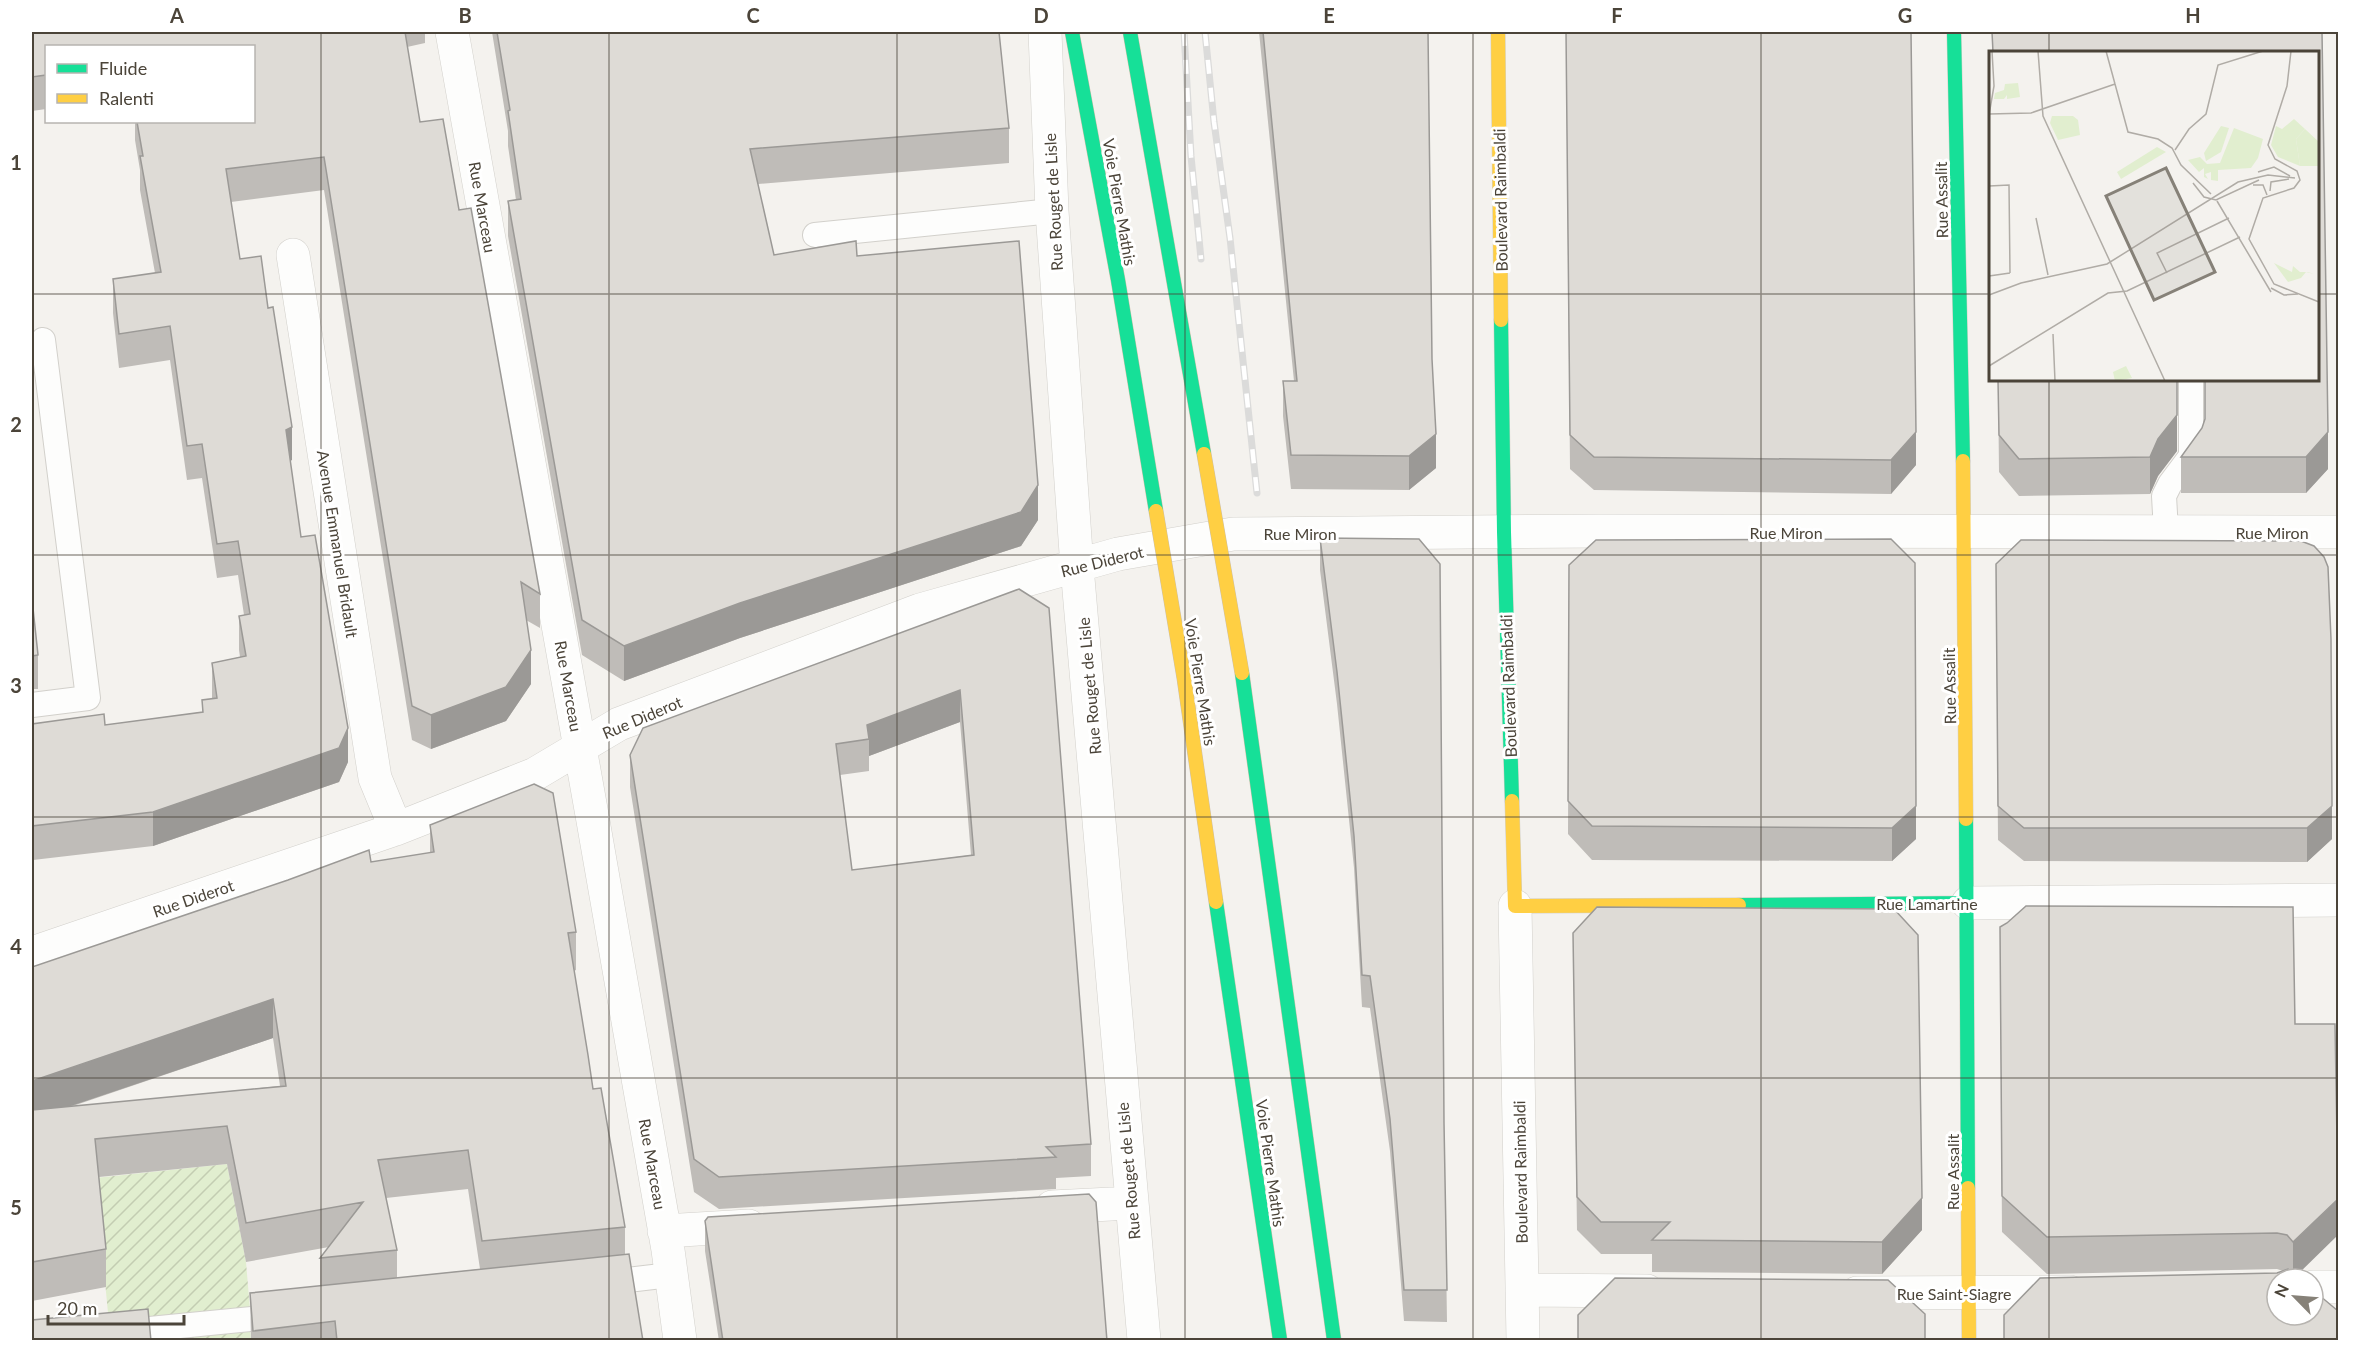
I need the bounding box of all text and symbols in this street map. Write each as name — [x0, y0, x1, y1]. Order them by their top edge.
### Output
text: A — [169, 3, 184, 27]
text: B — [458, 3, 472, 27]
text: C — [746, 3, 760, 27]
text: D — [1033, 3, 1049, 27]
text: E — [1323, 3, 1335, 27]
text: F — [1611, 3, 1623, 27]
text: G — [1898, 3, 1912, 27]
text: H — [2185, 3, 2201, 27]
legend — [45, 45, 255, 123]
inset map — [1989, 51, 2319, 381]
text: Fluide — [99, 57, 147, 79]
text: Ralenti — [99, 87, 154, 109]
street label: Boulevard Raimbaldi — [1489, 128, 1511, 272]
street label: Rue Rouget de Lisle — [1040, 133, 1066, 271]
street label: Voie Pierre Mathis — [1099, 137, 1141, 267]
text: 1 — [10, 150, 22, 174]
street label: Rue Marceau — [466, 160, 500, 254]
street label: Rue Assalit — [1931, 161, 1951, 238]
text: 2 — [10, 412, 22, 436]
street label: Avenue Emmanuel Bridault — [314, 449, 362, 639]
street label: Rue Miron — [1749, 523, 1823, 542]
street label: Rue Miron — [2235, 523, 2309, 542]
street label: Rue Miron — [1263, 524, 1337, 543]
street label: Rue Diderot — [1059, 541, 1146, 580]
street label: Boulevard Raimbaldi — [1496, 614, 1520, 758]
street label: Rue Rouget de Lisle — [1074, 617, 1104, 755]
street label: Voie Pierre Mathis — [1182, 617, 1220, 747]
street label: Rue Marceau — [552, 639, 586, 733]
street label: Rue Assalit — [1939, 647, 1959, 724]
text: 3 — [10, 673, 22, 697]
street label: Rue Diderot — [599, 692, 685, 742]
street label: Rue Diderot — [150, 875, 236, 921]
street label: Rue Lamartine — [1876, 894, 1978, 913]
text: 4 — [10, 934, 22, 958]
street label: Voie Pierre Mathis — [1253, 1098, 1289, 1228]
street label: Boulevard Raimbaldi — [1509, 1100, 1531, 1244]
street label: Rue Rouget de Lisle — [1113, 1102, 1143, 1240]
street label: Rue Marceau — [636, 1117, 670, 1211]
street label: Rue Assalit — [1943, 1133, 1962, 1210]
text: 5 — [10, 1195, 22, 1219]
north arrow — [2265, 1267, 2325, 1327]
text: N — [2270, 1281, 2292, 1300]
street label: Rue Saint-Siagre — [1897, 1284, 2011, 1303]
scale bar — [48, 1288, 184, 1326]
text: 20 m — [57, 1297, 97, 1319]

